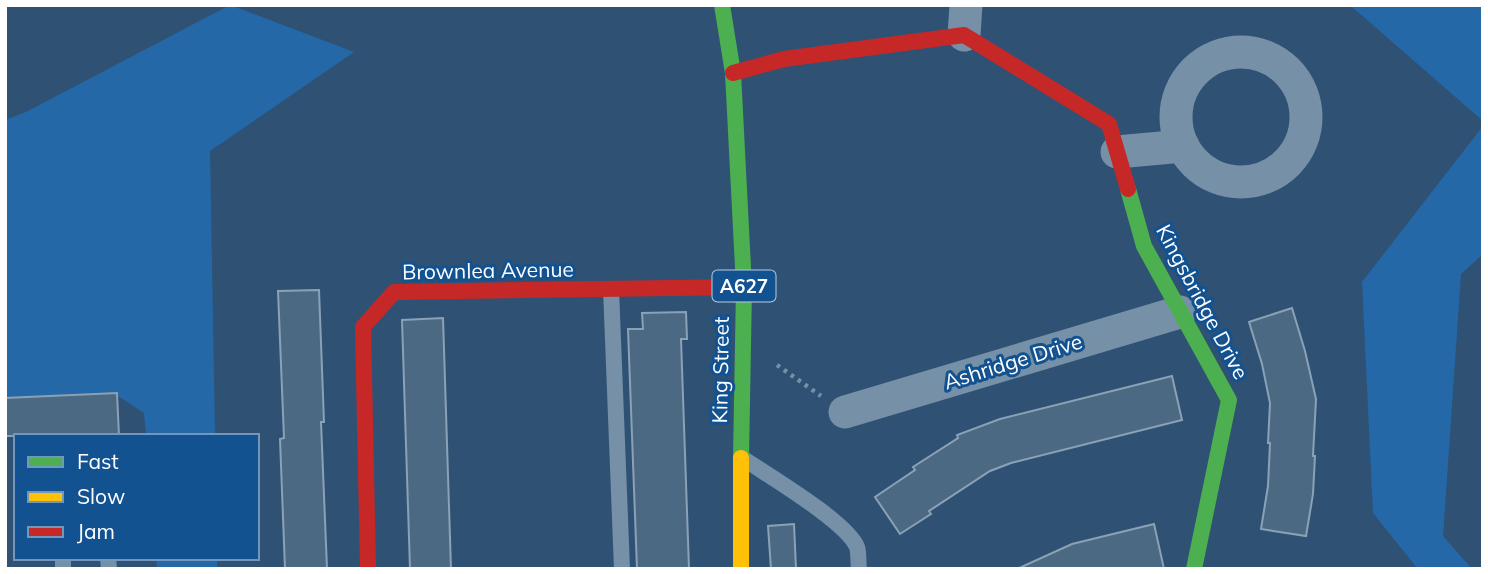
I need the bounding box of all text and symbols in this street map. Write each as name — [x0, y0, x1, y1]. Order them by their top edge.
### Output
street label: Kingsbridge Drive — [1151, 220, 1255, 383]
street label: Brownlea Avenue — [402, 256, 574, 284]
road number: A627 — [712, 270, 776, 302]
street label: King Street — [706, 316, 734, 424]
street label: Ashridge Drive — [940, 328, 1085, 394]
legend — [14, 434, 259, 560]
text: Fast — [77, 448, 119, 474]
text: Slow — [77, 483, 125, 509]
text: Jam — [77, 518, 115, 544]

